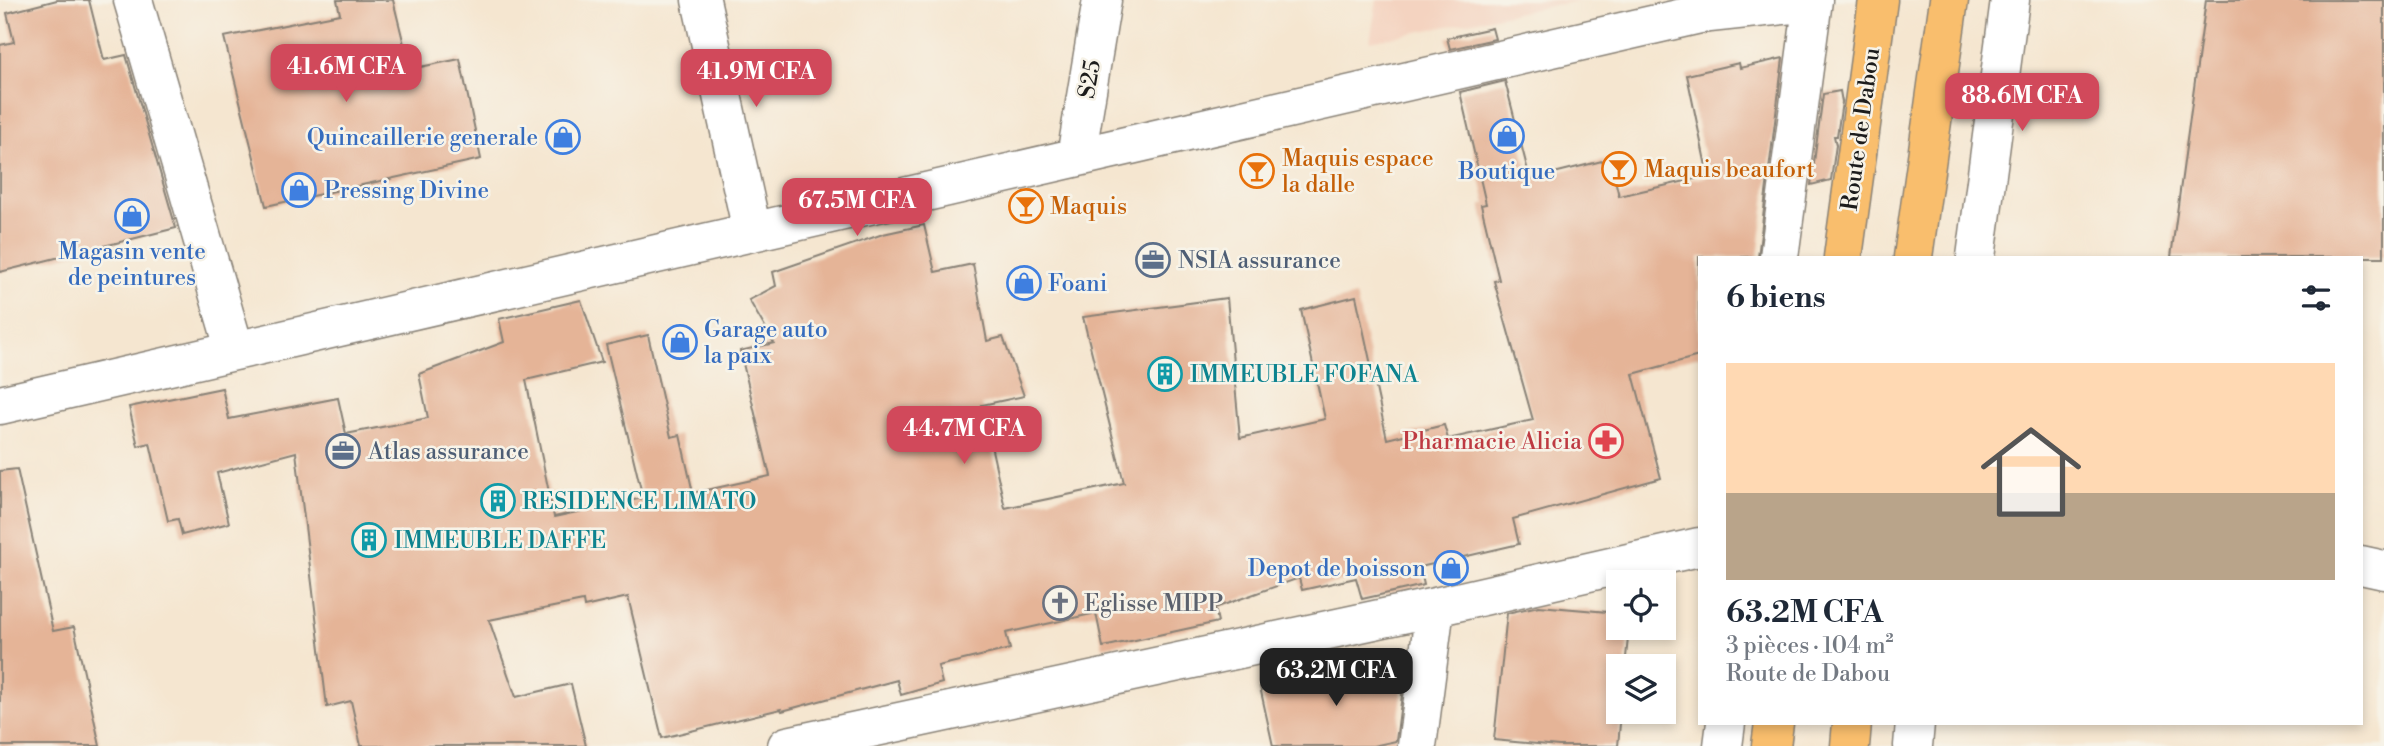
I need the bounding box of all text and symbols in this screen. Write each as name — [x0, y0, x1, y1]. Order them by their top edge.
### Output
pin: 41.6M CFA — [266, 44, 426, 104]
street label: Route de Dabou — [1836, 46, 1886, 212]
pin: 41.9M CFA — [676, 50, 836, 109]
text: 41.6M CFA — [287, 53, 405, 81]
text: 41.9M CFA — [697, 58, 815, 86]
street label: S25 — [1073, 58, 1107, 101]
pin: 88.6M CFA — [1942, 74, 2102, 133]
text: 88.6M CFA — [1961, 82, 2083, 110]
shop icon: Boutique — [1488, 117, 1526, 155]
shop icon: Quincaillerie generale — [544, 118, 582, 156]
place label: Quincaillerie generale — [307, 124, 538, 152]
place label: Maquis espace la dalle — [1282, 145, 1434, 199]
bar icon: Maquis beaufort — [1600, 150, 1638, 188]
bar icon: Maquis espace la dalle — [1238, 152, 1276, 190]
place label: Maquis beaufort — [1644, 156, 1815, 184]
place label: Boutique — [1458, 158, 1555, 186]
shop icon: Pressing Divine — [280, 171, 318, 209]
place label: Pressing Divine — [324, 177, 489, 205]
pin: 67.5M CFA — [777, 178, 937, 238]
text: 67.5M CFA — [798, 187, 916, 215]
bar icon: Maquis — [1007, 187, 1045, 225]
place label: Maquis — [1050, 193, 1127, 221]
shop icon: Magasin vente de peintures — [113, 197, 151, 235]
place label: Magasin vente de peintures — [58, 238, 206, 292]
office icon: NSIA assurance — [1134, 241, 1172, 279]
place label: NSIA assurance — [1178, 247, 1341, 275]
shop icon: Foani — [1005, 264, 1043, 302]
place label: Foani — [1048, 270, 1107, 298]
text: 6 biens — [1726, 279, 1826, 317]
icon: filters — [2297, 279, 2335, 317]
place label: Garage auto la paix — [704, 316, 828, 370]
shop icon: Garage auto la paix — [661, 323, 699, 361]
building icon: IMMEUBLE FOFANA — [1146, 355, 1184, 393]
place label: IMMEUBLE FOFANA — [1190, 361, 1420, 389]
pin: 44.7M CFA — [884, 406, 1044, 466]
icon: home — [1968, 409, 2094, 535]
text: 44.7M CFA — [903, 415, 1025, 443]
pharmacy icon: Pharmacie Alicia — [1587, 422, 1625, 460]
place label: Pharmacie Alicia — [1402, 428, 1582, 456]
office icon: Atlas assurance — [324, 432, 362, 470]
place label: Atlas assurance — [367, 438, 529, 466]
building icon: RESIDENCE LIMATO — [479, 482, 517, 520]
place label: RESIDENCE LIMATO — [522, 488, 756, 516]
building icon: IMMEUBLE DAFFE — [350, 521, 388, 559]
place label: IMMEUBLE DAFFE — [394, 527, 606, 555]
shop icon: Depot de boisson — [1432, 549, 1470, 587]
place label: Depot de boisson — [1248, 555, 1426, 583]
map controls — [1606, 570, 1676, 724]
button: locate — [1606, 570, 1676, 640]
church icon: Eglisse MIPP — [1041, 584, 1079, 622]
place label: Eglisse MIPP — [1084, 590, 1223, 618]
text: 63.2M CFA — [1726, 594, 1883, 632]
text: 3 pièces · 104 m² — [1726, 632, 1894, 660]
pin: 63.2M CFA — [1256, 648, 1416, 708]
button: layers — [1606, 654, 1676, 724]
text: 63.2M CFA — [1276, 657, 1396, 685]
text: Route de Dabou — [1726, 660, 1890, 688]

